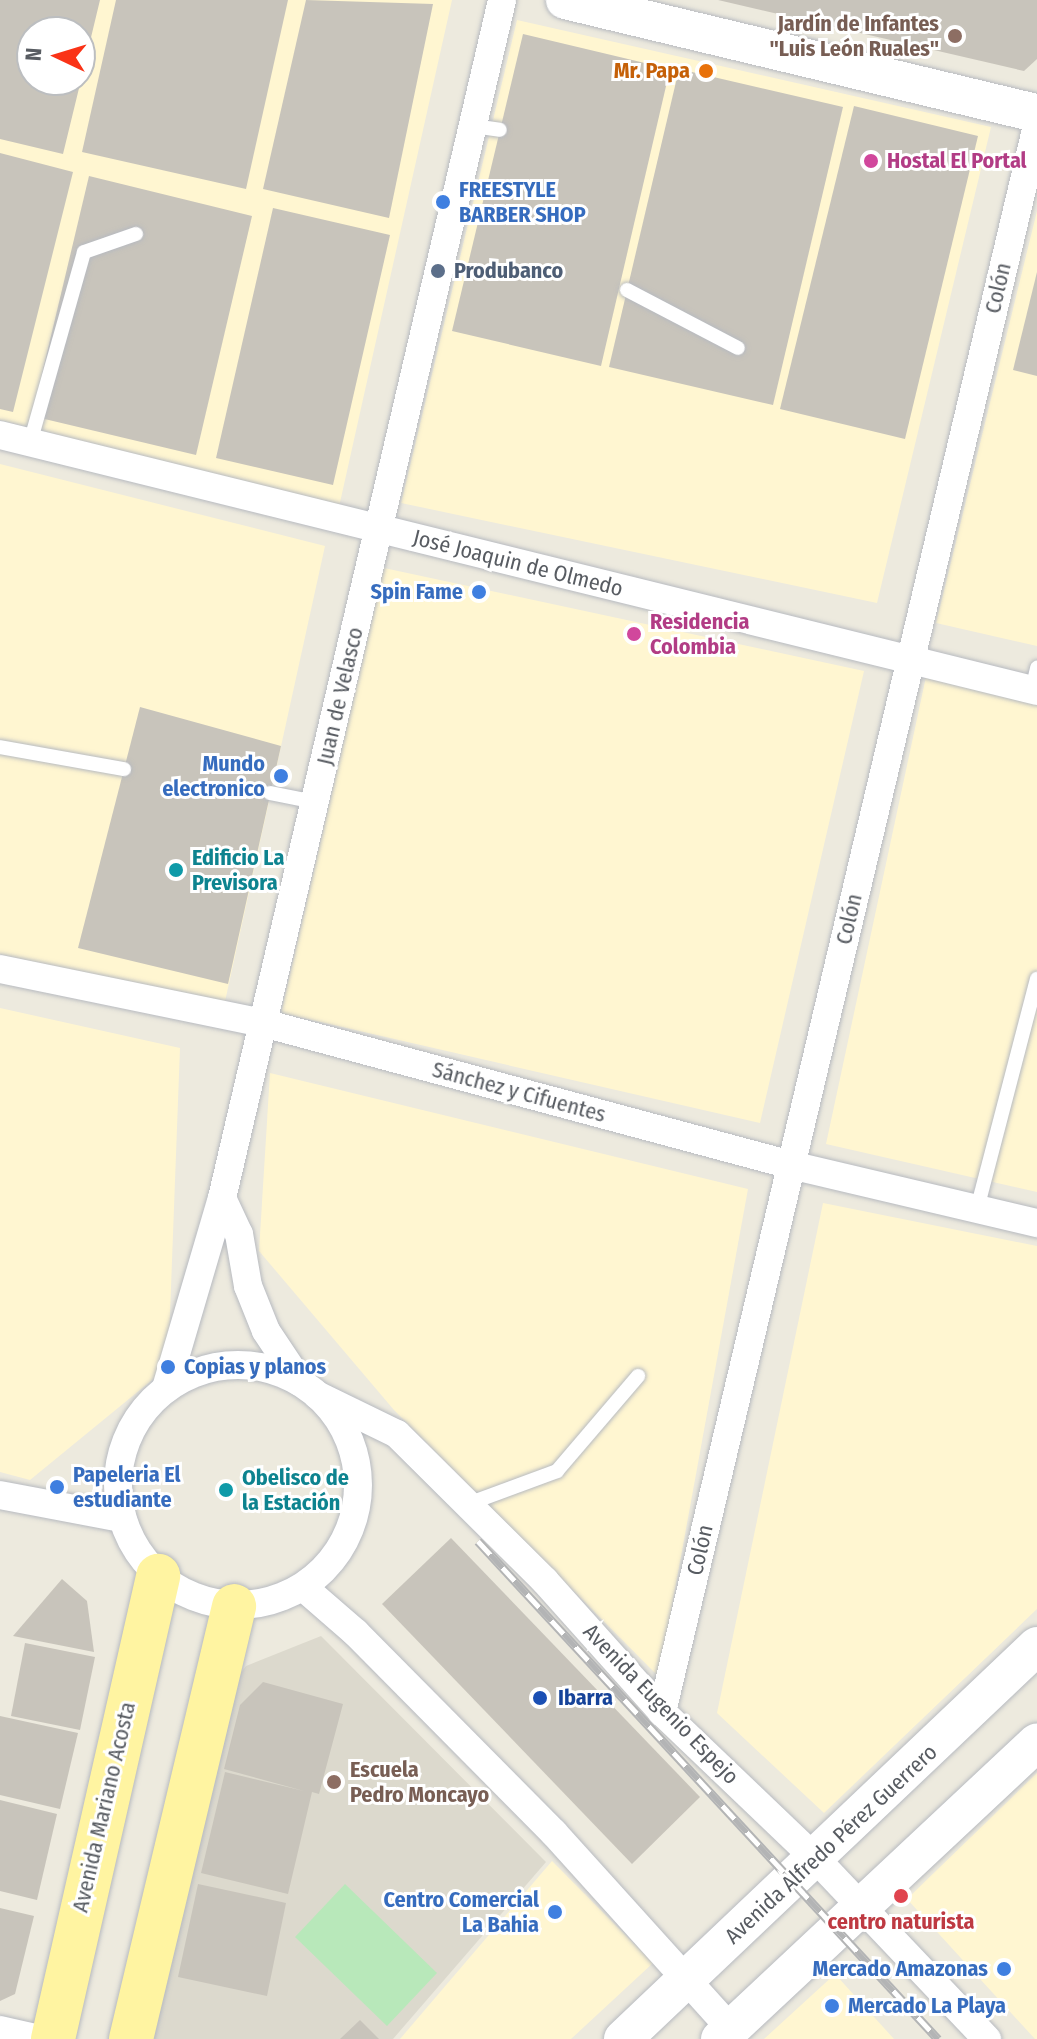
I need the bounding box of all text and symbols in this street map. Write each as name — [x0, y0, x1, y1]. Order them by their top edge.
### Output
place label: Jardín de Infantes "Luis León Ruales" — [769, 10, 939, 62]
north arrow — [16, 16, 96, 96]
marker: Jardín de Infantes "Luis León Ruales" — [946, 27, 964, 45]
text: N — [20, 47, 47, 62]
place label: Mr. Papa — [614, 58, 690, 84]
marker: Mr. Papa — [697, 62, 715, 80]
place label: Hostal El Portal — [887, 148, 1027, 174]
marker: Hostal El Portal — [862, 152, 880, 170]
place label: FREESTYLE BARBER SHOP — [459, 176, 586, 228]
marker: FREESTYLE BARBER SHOP — [434, 193, 452, 211]
place label: Produbanco — [454, 258, 563, 284]
street label: Colón — [979, 260, 1017, 316]
marker: Produbanco — [429, 262, 447, 280]
street label: José Joaquin de Olmedo — [410, 524, 626, 602]
place label: Spin Fame — [371, 579, 463, 605]
marker: Spin Fame — [470, 583, 488, 601]
place label: Residencia Colombia — [650, 608, 749, 660]
street label: Juan de Velasco — [311, 624, 369, 768]
marker: Residencia Colombia — [625, 625, 643, 643]
place label: Mundo electronico — [162, 750, 265, 802]
marker: Mundo electronico — [272, 767, 290, 785]
place label: Edificio La Previsora — [192, 844, 284, 896]
marker: Edificio La Previsora — [167, 861, 185, 879]
street label: Colón — [830, 891, 868, 947]
street label: Sánchez y Cifuentes — [429, 1056, 609, 1128]
place label: Copias y planos — [184, 1354, 326, 1380]
marker: Copias y planos — [159, 1358, 177, 1376]
place label: Papeleria El estudiante — [73, 1461, 181, 1512]
place label: Obelisco de la Estación — [242, 1464, 349, 1516]
marker: Papeleria El estudiante — [48, 1478, 66, 1496]
marker: Obelisco de la Estación — [217, 1481, 235, 1499]
street label: Colón — [681, 1522, 719, 1578]
street label: Avenida Eugenio Espejo — [578, 1618, 744, 1790]
place label: Ibarra — [558, 1685, 613, 1711]
marker: Ibarra — [529, 1687, 551, 1709]
street label: Avenida Mariano Acosta — [67, 1699, 141, 1915]
street label: Avenida Alfredo Pérez Guerrero — [720, 1739, 942, 1949]
place label: Escuela Pedro Moncayo — [350, 1756, 489, 1808]
marker: Escuela Pedro Moncayo — [325, 1773, 343, 1791]
place label: Centro Comercial La Bahia — [384, 1886, 539, 1938]
marker: centro naturista — [892, 1887, 910, 1905]
marker: Centro Comercial La Bahia — [546, 1903, 564, 1921]
place label: centro naturista — [828, 1909, 974, 1935]
place label: Mercado Amazonas — [813, 1956, 988, 1982]
marker: Mercado Amazonas — [995, 1960, 1013, 1978]
place label: Mercado La Playa — [848, 1993, 1006, 2019]
marker: Mercado La Playa — [823, 1997, 841, 2015]

